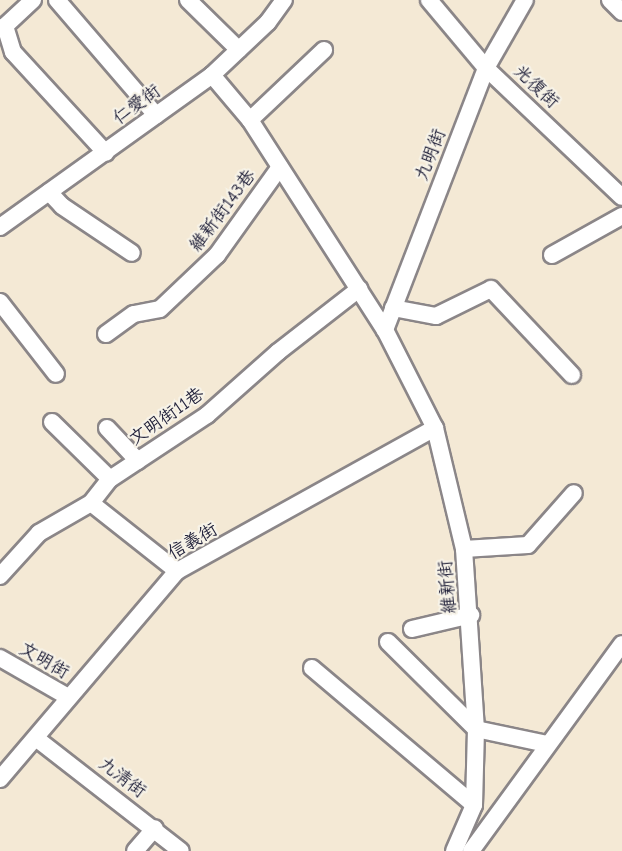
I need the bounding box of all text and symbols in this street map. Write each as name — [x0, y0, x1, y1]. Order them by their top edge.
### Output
street label: 光復街 — [509, 61, 563, 113]
street label: 仁愛街 — [109, 80, 165, 130]
street label: 九明街 — [411, 126, 451, 184]
street label: 維新街143巷 — [185, 166, 261, 256]
street label: 文明街11巷 — [125, 383, 209, 451]
street label: 信義街 — [164, 519, 222, 565]
street label: 維新街 — [435, 559, 461, 615]
street label: 文明街 — [15, 638, 73, 684]
street label: 九清街 — [94, 753, 150, 803]

